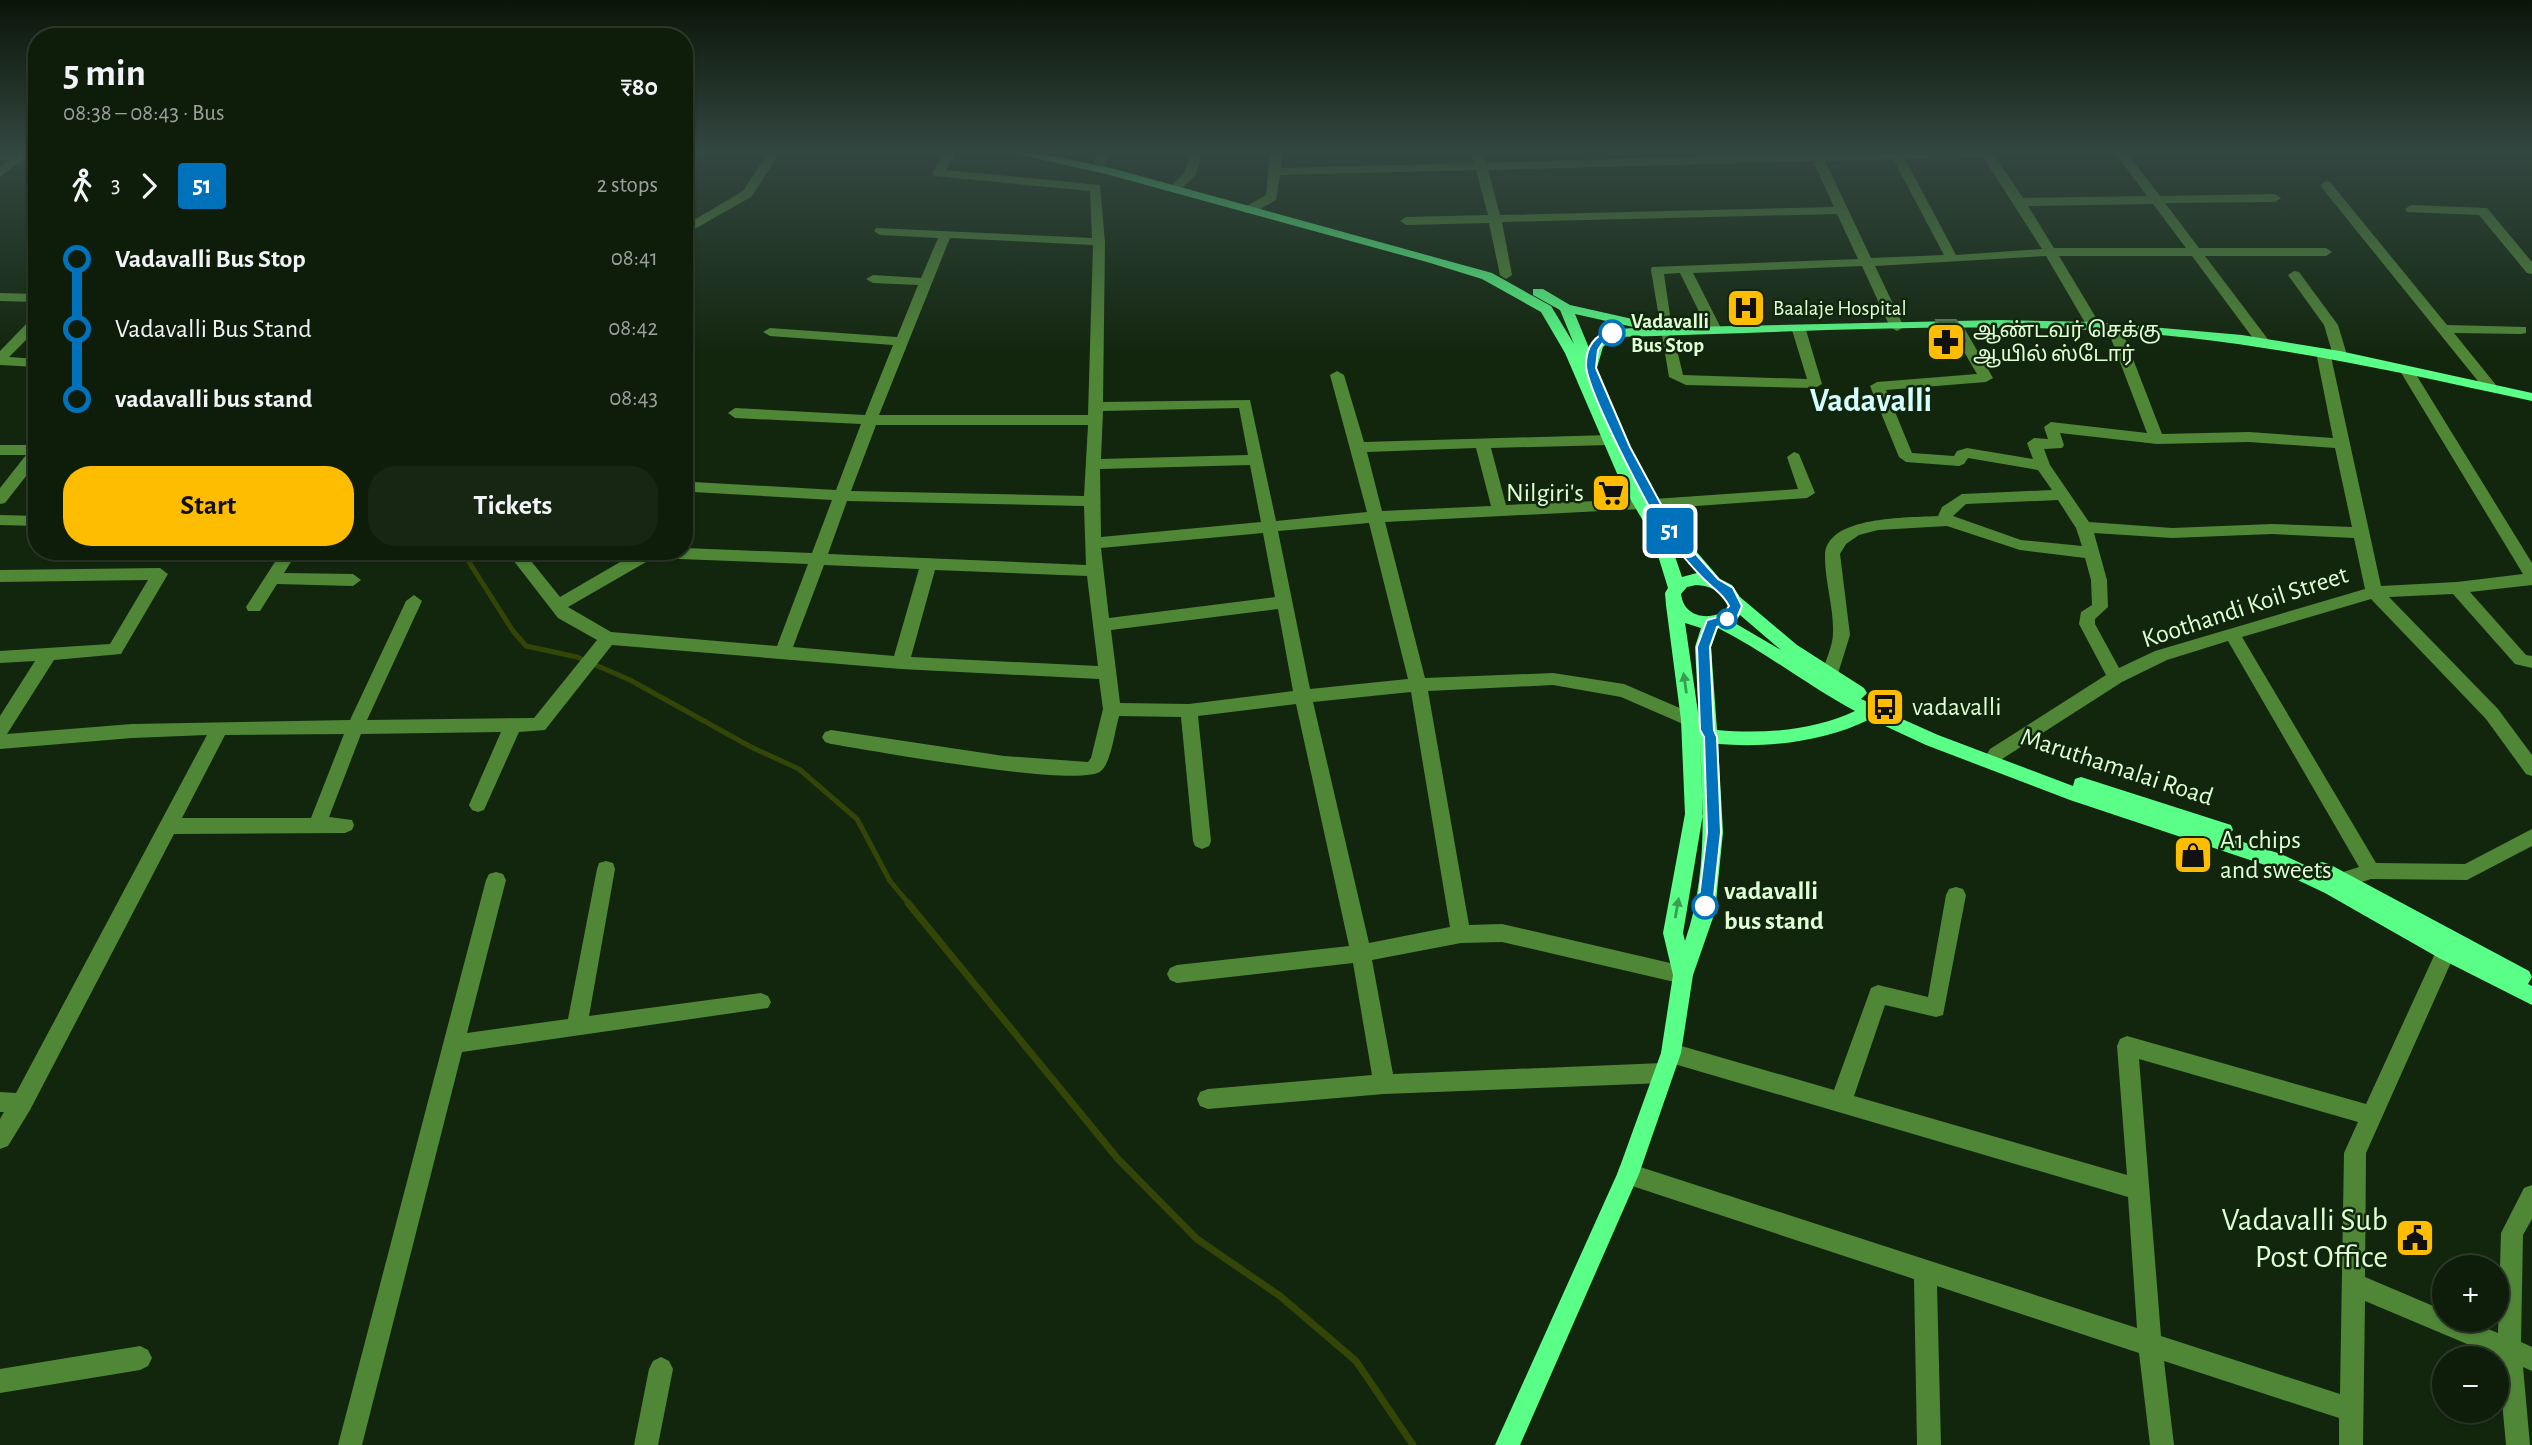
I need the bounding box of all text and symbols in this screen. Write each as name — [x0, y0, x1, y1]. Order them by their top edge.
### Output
text: 5 min — [63, 55, 146, 93]
text: ₹80 — [621, 74, 658, 100]
text: 08:38 – 08:43 · Bus — [63, 102, 225, 125]
icon: walk — [63, 167, 101, 205]
icon: forward — [130, 167, 168, 205]
text: 3 — [111, 174, 120, 197]
text: 51 — [192, 174, 212, 198]
text: 2 stops — [597, 174, 658, 197]
text: Vadavalli Bus Stop — [115, 246, 306, 272]
text: 08:41 — [611, 247, 658, 270]
hospital icon: Baalaje Hospital — [1725, 287, 1767, 329]
place label: Baalaje Hospital — [1773, 298, 1907, 319]
place label: Vadavalli Bus Stop — [1631, 311, 1709, 356]
text: Vadavalli Bus Stand — [115, 316, 312, 342]
text: 08:42 — [608, 317, 658, 340]
place label: ஆண்டவர் செக்கு ஆயில் ஸ்டோர் — [1973, 319, 2161, 368]
marker: Vadavalli Bus Stop — [1599, 320, 1625, 346]
pharmacy icon: ஆண்டவர் செக்கு ஆயில் ஸ்டோர் — [1925, 321, 1967, 363]
district label: Vadavalli — [1810, 385, 1932, 418]
text: vadavalli bus stand — [115, 386, 313, 412]
text: 08:43 — [609, 387, 658, 410]
button: Start — [63, 466, 354, 546]
button: Tickets — [368, 466, 658, 546]
supermarket icon: Nilgiri's — [1590, 472, 1632, 514]
place label: Nilgiri's — [1506, 480, 1584, 506]
line badge: 51 — [1638, 508, 1702, 554]
text: 51 — [1660, 519, 1680, 543]
street label: Koothandi Koil Street — [2139, 561, 2351, 653]
unlabelled marker — [1717, 609, 1737, 629]
one-way arrow — [1679, 672, 1690, 694]
bus stop icon: vadavalli — [1864, 686, 1906, 728]
place label: vadavalli — [1912, 694, 2001, 720]
street label: Maruthamalai Road — [2018, 724, 2216, 810]
place label: A1 chips and sweets — [2220, 827, 2332, 883]
shop icon: A1 chips and sweets — [2172, 834, 2214, 876]
place label: vadavalli bus stand — [1724, 878, 1824, 934]
marker: vadavalli bus stand — [1692, 893, 1718, 919]
one-way arrow — [1672, 897, 1683, 919]
place label: Vadavalli Sub Post Office — [2221, 1204, 2388, 1273]
public building icon: Vadavalli Sub Post Office — [2394, 1217, 2436, 1259]
map controls — [2432, 1255, 2509, 1423]
button: + — [2432, 1255, 2509, 1332]
button: − — [2432, 1346, 2509, 1423]

